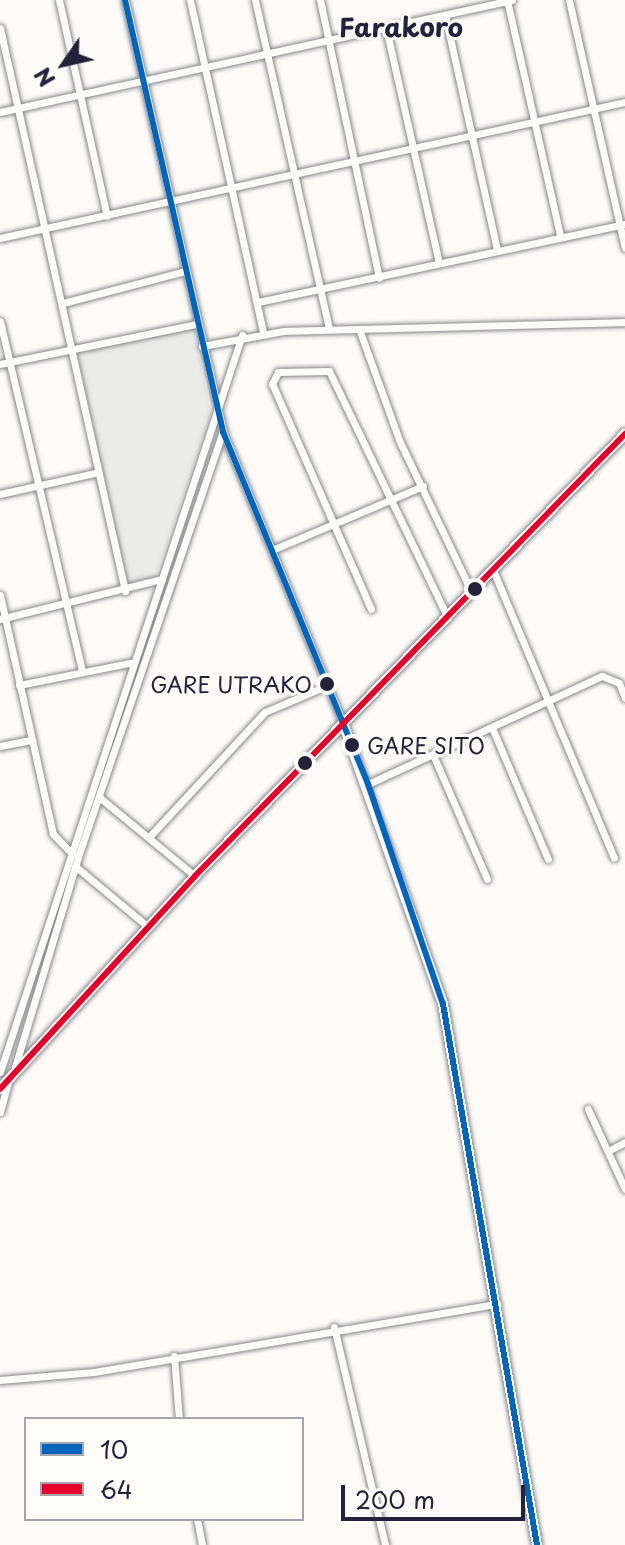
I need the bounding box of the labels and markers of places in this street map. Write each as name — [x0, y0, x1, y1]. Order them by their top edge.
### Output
unlabelled marker — [467, 581, 483, 597]
place label: GARE UTRAKO — [146, 671, 312, 697]
marker: GARE UTRAKO — [319, 676, 335, 692]
place label: GARE SITO — [367, 732, 489, 758]
marker: GARE SITO — [344, 737, 360, 753]
unlabelled marker — [297, 755, 313, 771]

